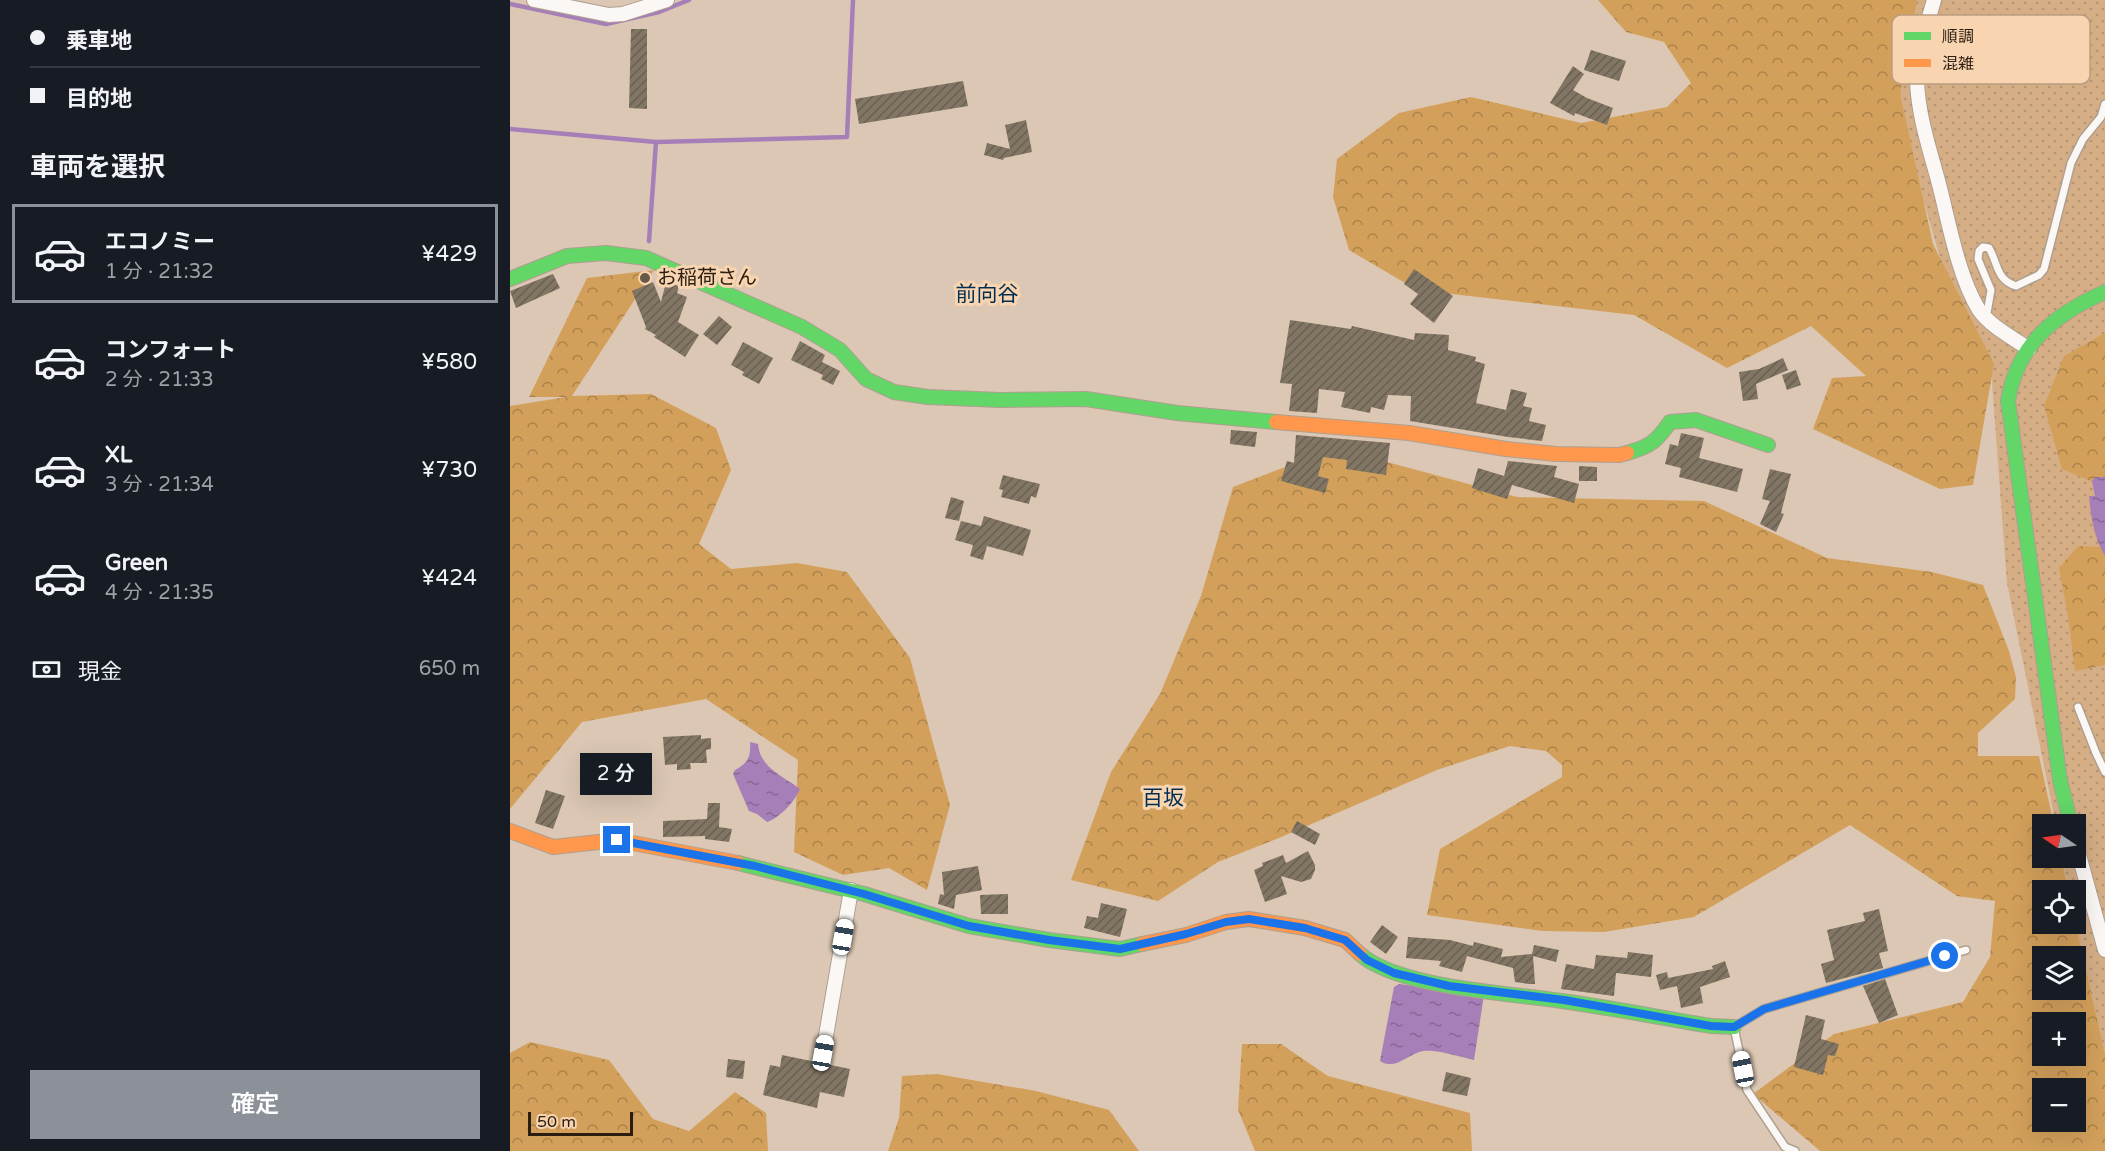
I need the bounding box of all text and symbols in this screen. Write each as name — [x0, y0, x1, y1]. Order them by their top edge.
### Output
legend — [1892, 15, 2090, 84]
text: 順調 — [1942, 27, 1974, 47]
text: 乗車地 — [66, 28, 132, 54]
text: 混雑 — [1942, 54, 1974, 74]
text: 目的地 — [66, 86, 132, 112]
text: 車両を選択 — [30, 151, 165, 184]
icon: car — [33, 227, 87, 281]
text: エコノミー — [105, 229, 215, 255]
text: ¥429 — [421, 241, 477, 267]
text: 1 分 · 21:32 — [105, 260, 214, 284]
place label: お稲荷さん — [657, 266, 757, 290]
marker: お稲荷さん — [638, 271, 652, 285]
district label: 前向谷 — [956, 282, 1019, 307]
icon: car — [33, 335, 87, 389]
text: コンフォート — [105, 337, 236, 363]
text: ¥580 — [421, 349, 477, 375]
text: 2 分 · 21:33 — [105, 368, 214, 392]
text: XL — [105, 442, 132, 468]
icon: car — [33, 443, 87, 497]
text: ¥730 — [421, 457, 477, 483]
text: 3 分 · 21:34 — [105, 473, 214, 497]
text: Green — [105, 550, 168, 576]
icon: car — [33, 551, 87, 605]
text: ¥424 — [421, 565, 477, 591]
text: 4 分 · 21:35 — [105, 581, 214, 605]
icon: cash — [30, 653, 63, 686]
text: 650 m — [419, 657, 480, 681]
text: 現金 — [78, 659, 122, 685]
callout: 2 分 — [581, 753, 653, 795]
text: 2 分 — [597, 762, 635, 786]
district label: 百坂 — [1142, 786, 1184, 811]
north arrow — [2032, 814, 2086, 868]
map controls — [2032, 814, 2086, 1132]
route end — [603, 826, 630, 853]
button: locate — [2032, 880, 2086, 934]
car — [831, 918, 855, 956]
route start — [1931, 942, 1958, 969]
button: layers — [2032, 946, 2086, 1000]
button: + — [2032, 1012, 2086, 1066]
car — [811, 1034, 835, 1072]
car — [1731, 1050, 1755, 1088]
button: 確定 — [30, 1070, 480, 1139]
button: − — [2032, 1078, 2086, 1132]
scale bar — [528, 1109, 633, 1136]
text: 50 m — [537, 1112, 576, 1132]

